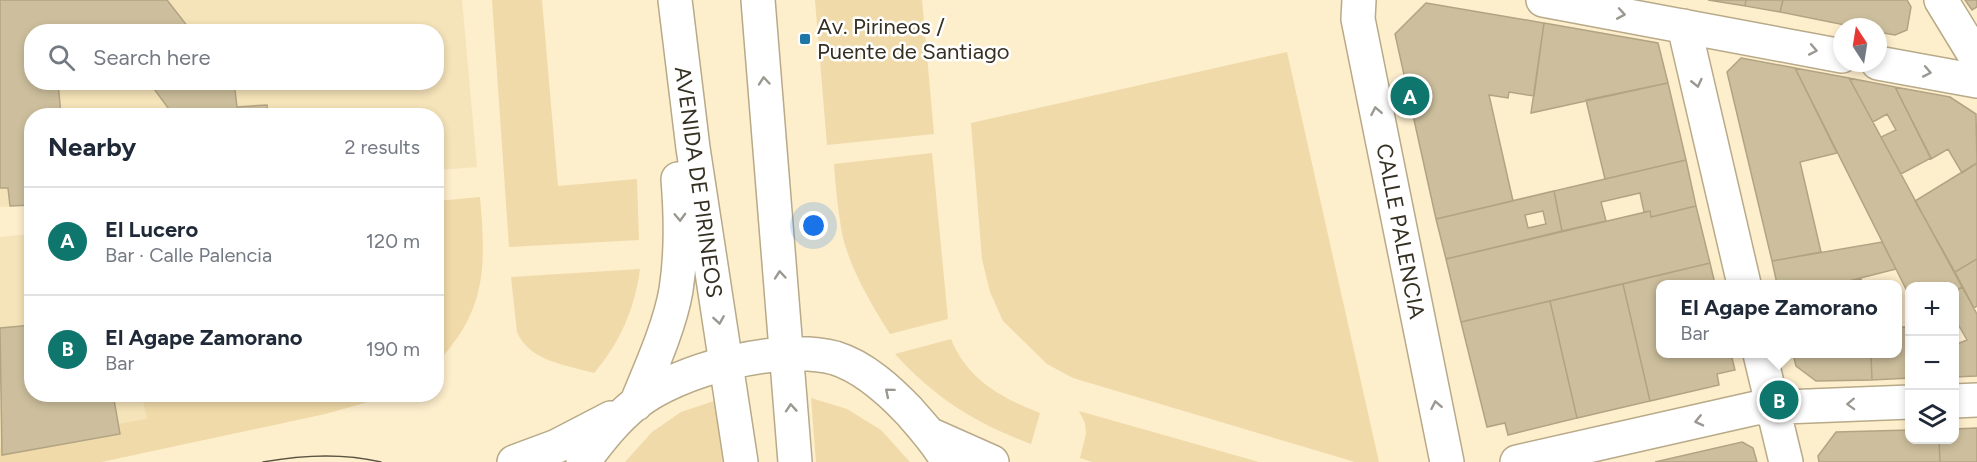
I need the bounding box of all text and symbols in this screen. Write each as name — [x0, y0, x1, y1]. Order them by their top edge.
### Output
one-way arrow — [1616, 8, 1626, 20]
place label: Av. Pirineos / Puente de Santiago — [817, 13, 1010, 65]
north arrow — [1833, 18, 1887, 72]
search box — [24, 24, 444, 90]
marker: Av. Pirineos / Puente de Santiago — [798, 32, 812, 46]
icon: search — [45, 41, 78, 74]
one-way arrow — [1807, 43, 1817, 56]
text: Search here — [93, 44, 211, 71]
street label: AVENIDA DE PIRINEOS — [669, 65, 728, 299]
one-way arrow — [1922, 65, 1932, 78]
pin: A — [1390, 74, 1430, 118]
one-way arrow — [758, 76, 771, 85]
one-way arrow — [1690, 78, 1703, 88]
one-way arrow — [1371, 106, 1384, 116]
text: Nearby — [48, 131, 136, 163]
text: 2 results — [344, 135, 420, 159]
street label: CALLE PALENCIA — [1370, 141, 1431, 321]
your location — [799, 211, 828, 240]
one-way arrow — [674, 213, 687, 222]
text: El Lucero — [105, 216, 198, 243]
text: A — [60, 229, 75, 253]
text: 120 m — [366, 229, 420, 253]
text: Bar · Calle Palencia — [105, 243, 272, 267]
one-way arrow — [774, 271, 787, 280]
popup — [1656, 280, 1902, 358]
map controls — [1905, 282, 1959, 444]
button: + — [1905, 282, 1959, 336]
text: El Agape Zamorano — [1680, 294, 1878, 321]
one-way arrow — [713, 315, 725, 325]
text: Bar — [1680, 321, 1709, 345]
text: El Agape Zamorano — [105, 324, 303, 351]
button: − — [1905, 336, 1959, 390]
text: B — [61, 337, 74, 361]
text: 190 m — [366, 337, 420, 361]
text: Bar — [105, 351, 134, 375]
pin: B — [1760, 378, 1798, 422]
one-way arrow — [885, 388, 896, 399]
button: layers — [1905, 390, 1959, 444]
one-way arrow — [1847, 398, 1856, 410]
one-way arrow — [1430, 400, 1443, 410]
one-way arrow — [785, 404, 798, 413]
one-way arrow — [1694, 413, 1704, 426]

